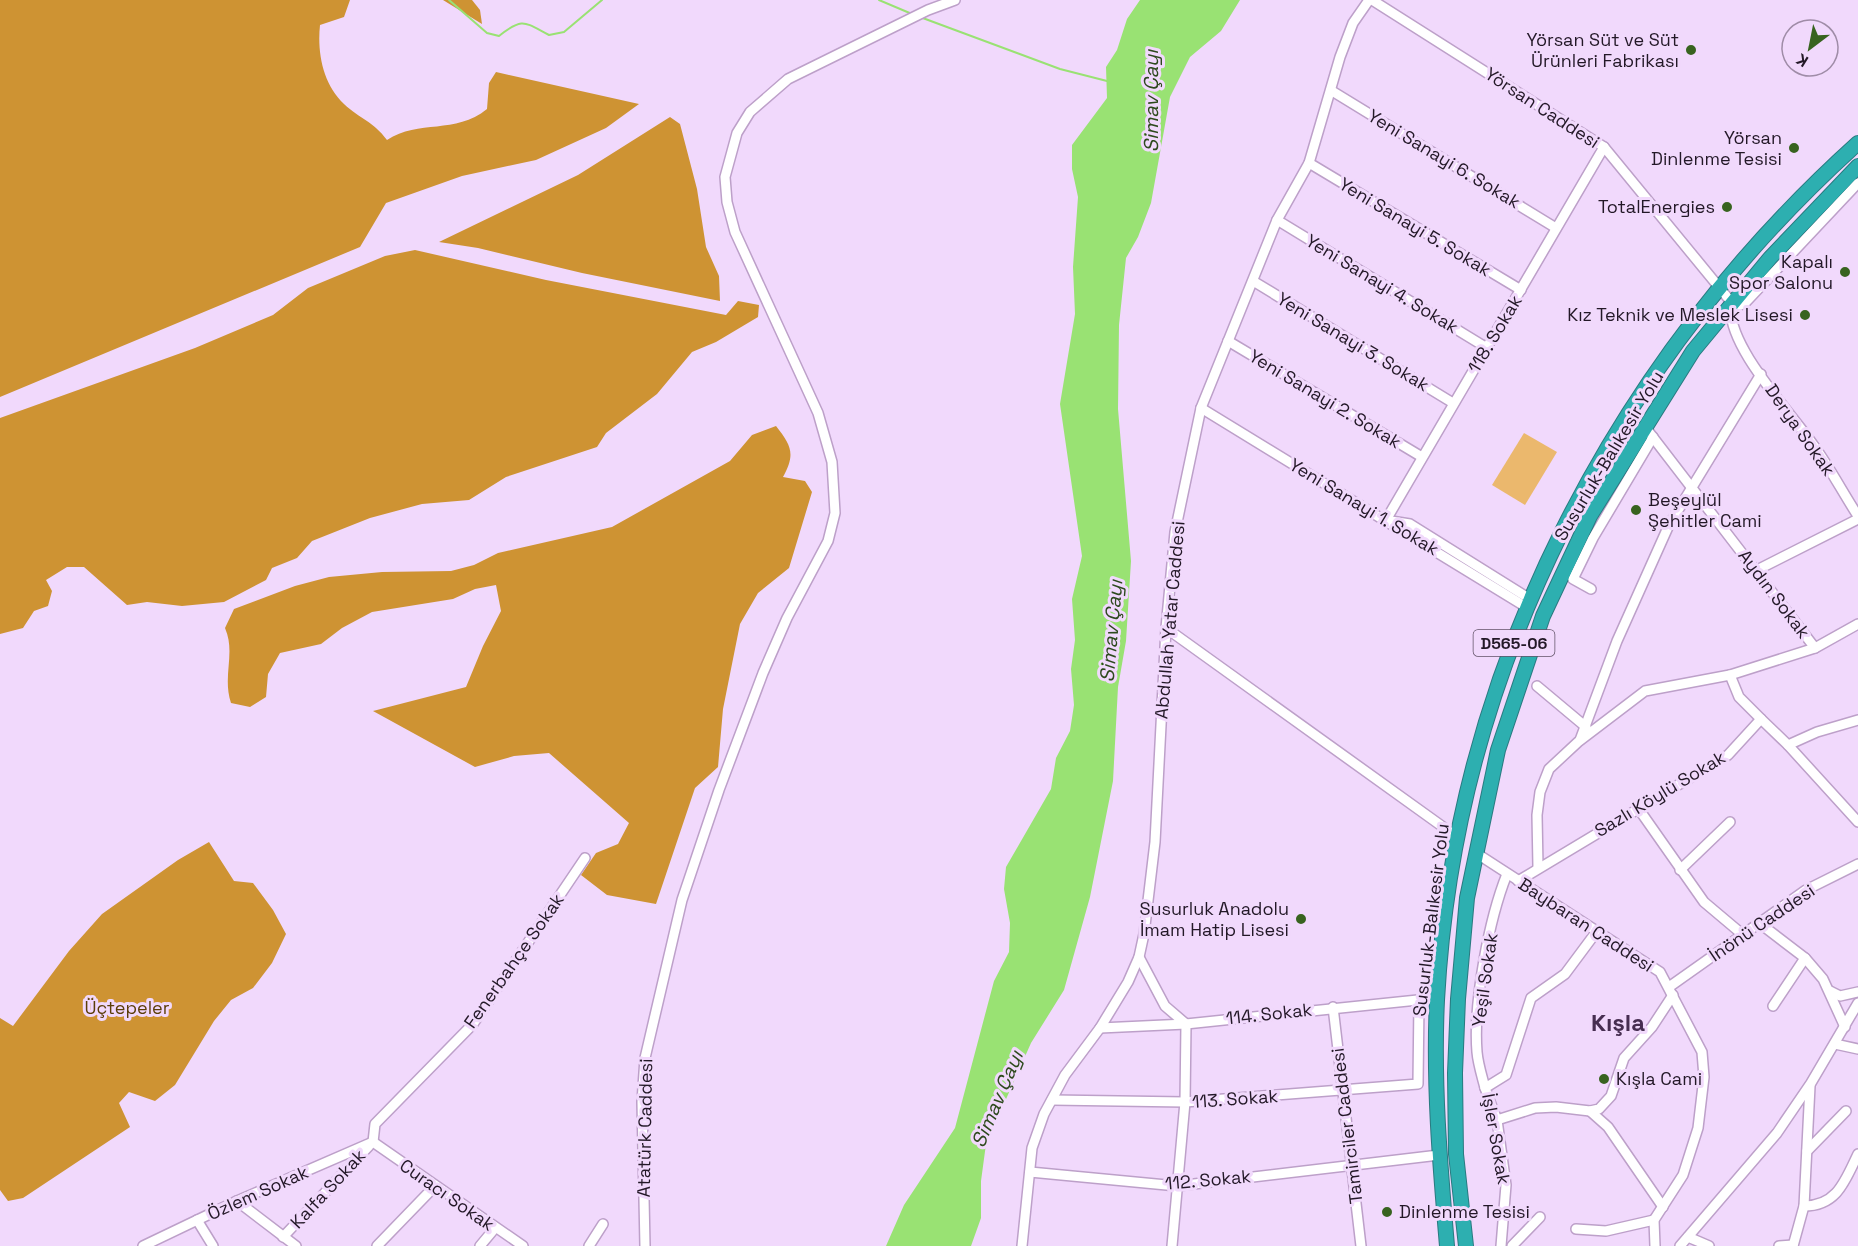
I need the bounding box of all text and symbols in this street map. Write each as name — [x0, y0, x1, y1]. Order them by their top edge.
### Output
north arrow — [1780, 18, 1840, 78]
place label: Yörsan Süt ve Süt Ürünleri Fabrikası — [1527, 28, 1679, 72]
marker: Yörsan Süt ve Süt Ürünleri Fabrikası — [1684, 43, 1698, 57]
water label: Simav Çayı — [1138, 49, 1164, 152]
text: K — [1792, 49, 1812, 72]
street label: Yörsan Caddesi — [1481, 62, 1604, 153]
street label: Yeni Sanayi 6. Sokak — [1364, 104, 1525, 213]
place label: Yörsan Dinlenme Tesisi — [1651, 126, 1782, 170]
marker: Yörsan Dinlenme Tesisi — [1787, 141, 1801, 155]
street label: Yeni Sanayi 5. Sokak — [1335, 172, 1496, 281]
place label: TotalEnergies — [1598, 195, 1715, 218]
marker: TotalEnergies — [1720, 200, 1734, 214]
street label: Yeni Sanayi 4. Sokak — [1302, 229, 1463, 338]
place label: Kapalı Spor Salonu — [1729, 250, 1833, 294]
marker: Kapalı Spor Salonu — [1838, 265, 1852, 279]
street label: Yeni Sanayi 3. Sokak — [1273, 287, 1434, 396]
street label: 118. Sokak — [1462, 290, 1527, 377]
place label: Kız Teknik ve Meslek Lisesi — [1567, 303, 1793, 326]
marker: Kız Teknik ve Meslek Lisesi — [1798, 308, 1812, 322]
street label: Yeni Sanayi 2. Sokak — [1245, 344, 1406, 453]
street label: Susurluk-Balıkesir Yolu — [1549, 367, 1668, 545]
street label: Derya Sokak — [1760, 379, 1841, 480]
street label: Yeni Sanayi 1. Sokak — [1285, 453, 1444, 560]
place label: Beşeylül Şehitler Cami — [1648, 488, 1762, 532]
marker: Beşeylül Şehitler Cami — [1629, 503, 1643, 517]
street label: Abdullah Yatar Caddesi — [1149, 520, 1190, 720]
street label: Aydın Sokak — [1733, 545, 1816, 643]
water label: Simav Çayı — [1094, 578, 1129, 683]
road number: D565-06 — [1474, 630, 1555, 656]
street label: Sazlı Köylü Sokak — [1590, 745, 1730, 842]
street label: Susurluk-Balıkesir Yolu — [1407, 822, 1454, 1018]
street label: Baybaran Caddesi — [1514, 872, 1658, 977]
street label: İnönü Caddesi — [1705, 879, 1819, 966]
street label: Fenerbahçe Sokak — [458, 889, 569, 1033]
place label: Susurluk Anadolu İmam Hatip Lisesi — [1140, 897, 1289, 941]
marker: Susurluk Anadolu İmam Hatip Lisesi — [1294, 912, 1308, 926]
street label: Yeşil Sokak — [1467, 931, 1503, 1028]
park label: Üçtepeler — [84, 996, 170, 1019]
street label: 114. Sokak — [1225, 998, 1313, 1029]
district label: Kışla — [1591, 1007, 1645, 1038]
water label: Simav Çayı — [965, 1046, 1029, 1151]
street label: Tamirciler Caddesi — [1326, 1047, 1367, 1205]
street label: Atatürk Caddesi — [632, 1058, 657, 1198]
place label: Kışla Cami — [1616, 1067, 1702, 1090]
marker: Kışla Cami — [1597, 1072, 1611, 1086]
street label: 113. Sokak — [1191, 1084, 1279, 1113]
street label: İşler Sokak — [1477, 1092, 1516, 1187]
street label: Kalfa Sokak — [285, 1144, 370, 1233]
street label: Curacı Sokak — [395, 1153, 499, 1236]
street label: Özlem Sokak — [204, 1160, 312, 1225]
street label: 112. Sokak — [1164, 1164, 1252, 1195]
place label: Dinlenme Tesisi — [1399, 1200, 1530, 1223]
marker: Dinlenme Tesisi — [1380, 1205, 1394, 1219]

